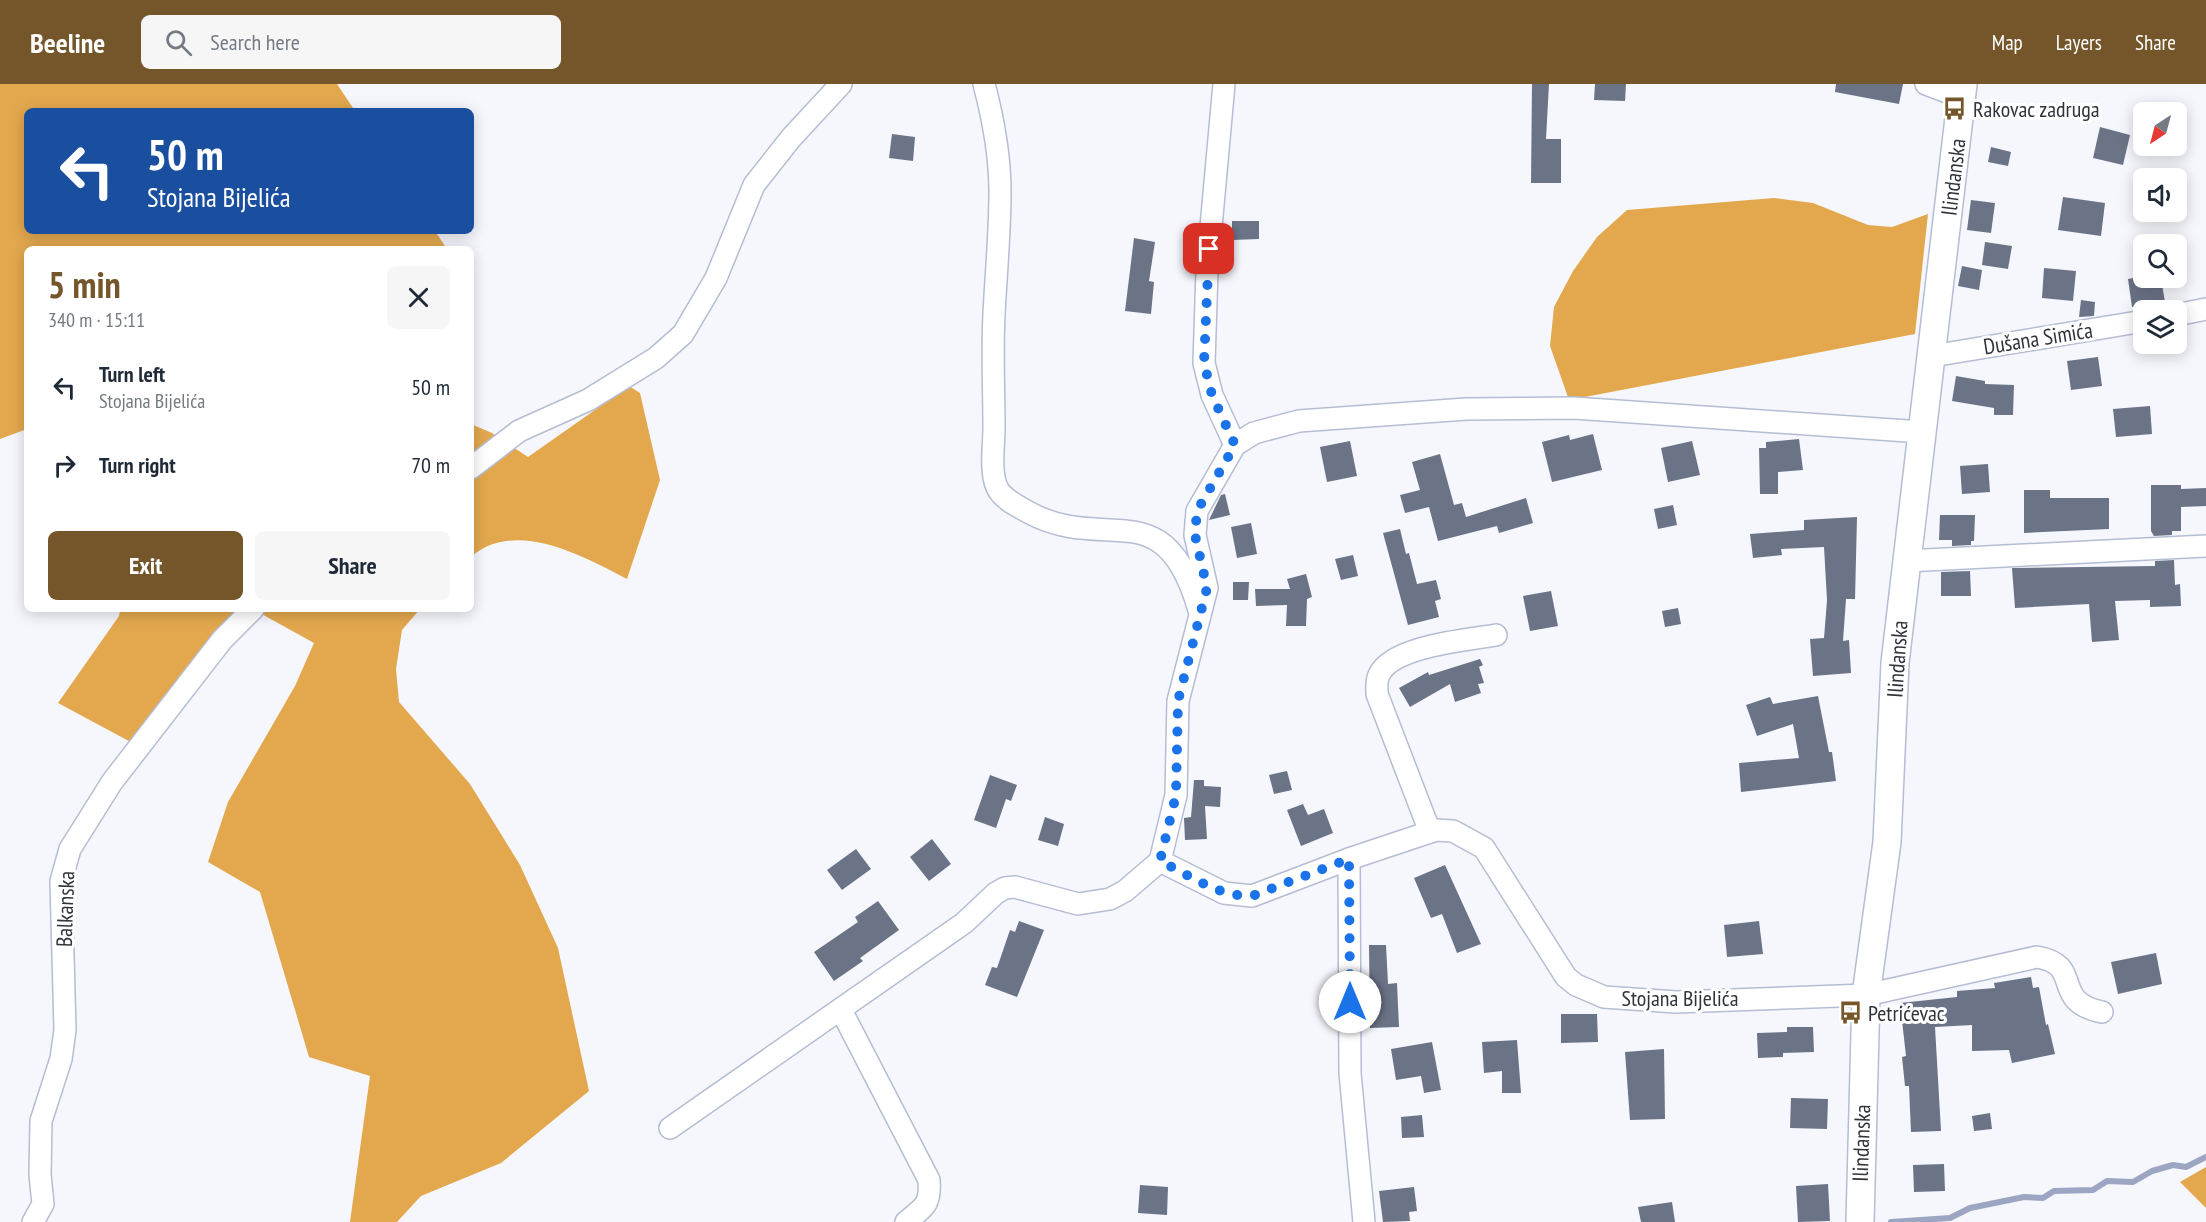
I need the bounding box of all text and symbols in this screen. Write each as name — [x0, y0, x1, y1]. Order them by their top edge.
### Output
search box — [141, 15, 561, 69]
text: Beeline — [30, 24, 105, 61]
icon: search — [162, 26, 195, 59]
text: Search here — [210, 28, 300, 56]
text: Map — [1992, 29, 2023, 56]
text: Layers — [2056, 29, 2102, 56]
text: Share — [2135, 29, 2176, 56]
place label: Rakovac zadruga — [1973, 95, 2100, 123]
bus stop icon: Rakovac zadruga — [1942, 96, 1968, 122]
north arrow — [2133, 102, 2187, 156]
map controls — [2133, 102, 2187, 354]
text: 50 m — [147, 127, 224, 182]
icon: left — [48, 132, 126, 210]
street label: Ilindanska — [1934, 137, 1972, 217]
button: sound — [2133, 168, 2187, 222]
text: Stojana Bijelića — [147, 180, 291, 214]
pin — [1183, 223, 1234, 274]
icon: arrive — [1192, 232, 1225, 265]
button: search — [2133, 234, 2187, 288]
text: 5 min — [48, 261, 121, 308]
button: close — [387, 266, 450, 329]
button: layers — [2133, 300, 2187, 354]
text: 340 m · 15:11 — [48, 307, 145, 333]
street label: Dušana Simića — [1981, 316, 2095, 360]
text: Turn left — [99, 360, 165, 388]
icon: left — [48, 371, 81, 404]
text: 50 m — [411, 373, 450, 401]
text: Stojana Bijelića — [99, 388, 205, 414]
icon: right — [48, 449, 81, 482]
text: Turn right — [99, 451, 176, 479]
text: 70 m — [411, 451, 450, 479]
button: Exit — [48, 531, 243, 600]
button: Share — [255, 531, 450, 600]
street label: Ilindanska — [1880, 619, 1914, 699]
street label: Balkanska — [50, 871, 80, 947]
position arrow — [1318, 970, 1382, 1034]
street label: Stojana Bijelića — [1622, 984, 1738, 1012]
place label: Petrićevac — [1868, 999, 1945, 1027]
bus stop icon: Petrićevac — [1837, 1000, 1863, 1026]
street label: Ilindanska — [1846, 1104, 1876, 1182]

